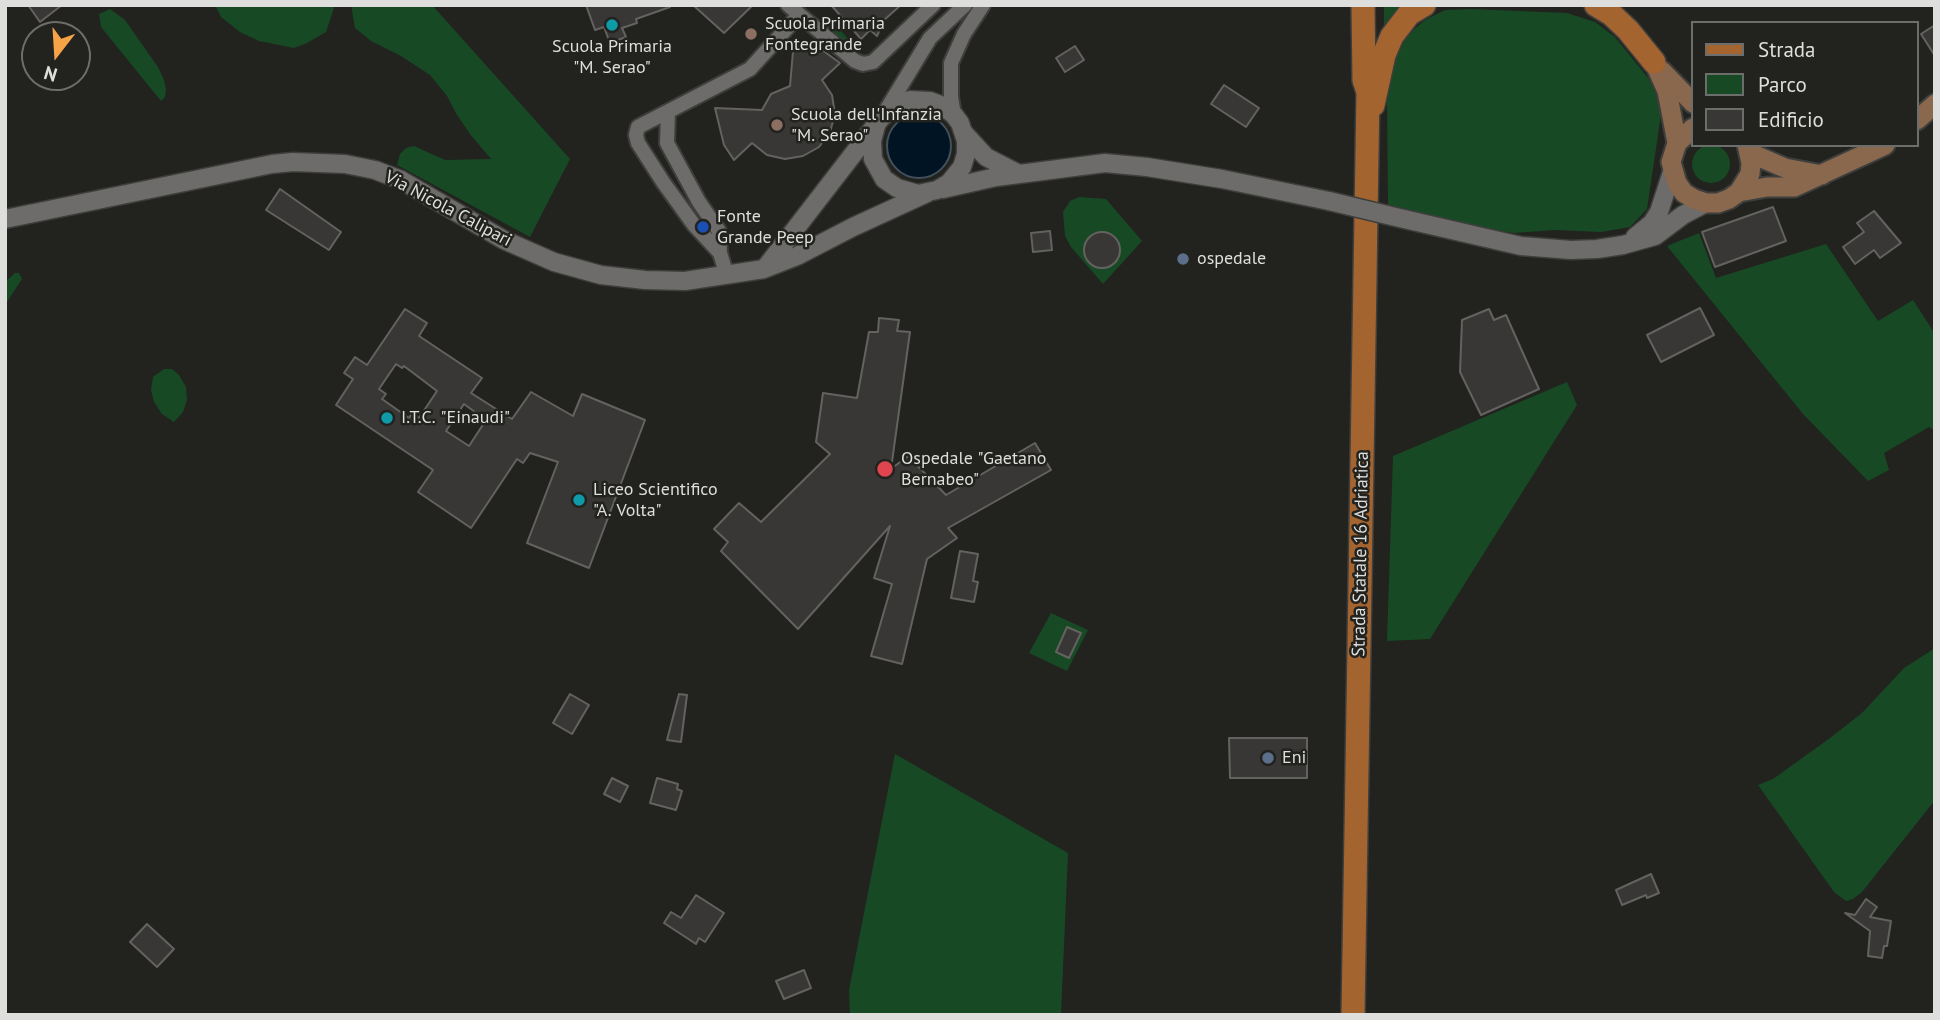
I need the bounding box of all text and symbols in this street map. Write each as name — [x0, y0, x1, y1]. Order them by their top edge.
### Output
place label: Scuola Primaria Fontegrande — [765, 13, 885, 56]
marker: Scuola Primaria "M. Serao" — [604, 17, 620, 33]
north arrow — [21, 21, 91, 91]
legend — [1692, 21, 1919, 147]
marker: Scuola Primaria Fontegrande — [743, 26, 759, 42]
place label: Scuola Primaria "M. Serao" — [552, 36, 672, 78]
text: Strada — [1758, 36, 1816, 63]
text: N — [41, 61, 60, 87]
text: Parco — [1758, 71, 1807, 98]
place label: Scuola dell'Infanzia "M. Serao" — [791, 104, 942, 146]
text: Edificio — [1758, 106, 1824, 133]
marker: Scuola dell'Infanzia "M. Serao" — [769, 117, 785, 133]
street label: Via Nicola Calipari — [381, 166, 515, 252]
place label: Fonte Grande Peep — [717, 206, 814, 248]
marker: Fonte Grande Peep — [695, 219, 711, 235]
place label: ospedale — [1197, 248, 1266, 270]
marker: ospedale — [1175, 251, 1191, 267]
place label: I.T.C. "Einaudi" — [401, 407, 510, 429]
marker: I.T.C. "Einaudi" — [379, 410, 395, 426]
place label: Ospedale "Gaetano Bernabeo" — [901, 448, 1047, 490]
street label: Strada Statale 16 Adriatica — [1348, 451, 1374, 657]
marker: Ospedale "Gaetano Bernabeo" — [875, 459, 895, 479]
place label: Liceo Scientifico "A. Volta" — [593, 479, 718, 522]
marker: Liceo Scientifico "A. Volta" — [571, 492, 587, 508]
place label: Eni — [1282, 747, 1306, 769]
marker: Eni — [1260, 750, 1276, 766]

